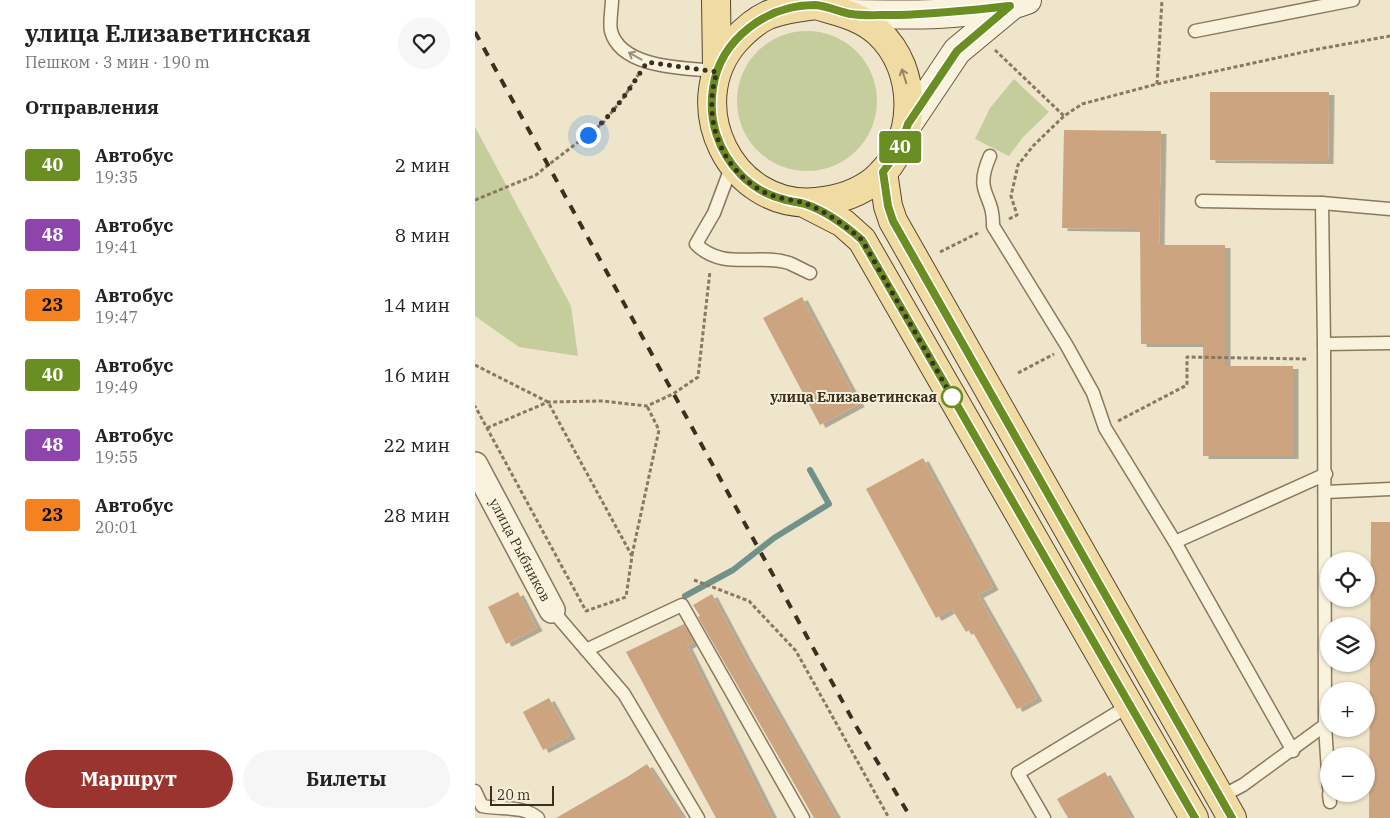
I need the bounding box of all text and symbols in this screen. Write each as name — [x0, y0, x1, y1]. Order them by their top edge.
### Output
text: улица Елизаветинская — [25, 17, 311, 49]
button: heart — [398, 17, 450, 69]
one-way arrow — [628, 51, 643, 61]
text: Пешком · 3 мин · 190 m — [25, 52, 210, 72]
one-way arrow — [899, 69, 908, 84]
text: Отправления — [25, 95, 159, 119]
your location — [576, 123, 601, 148]
line badge: 40 — [877, 131, 923, 163]
text: 40 — [889, 135, 911, 158]
text: Автобус — [95, 143, 173, 167]
text: 40 — [42, 153, 63, 176]
text: 2 мин — [395, 153, 450, 177]
text: 19:35 — [95, 167, 138, 187]
text: Автобус — [95, 213, 173, 237]
text: 48 — [42, 223, 63, 246]
text: 8 мин — [395, 223, 450, 247]
text: 19:41 — [95, 237, 138, 257]
text: Автобус — [95, 283, 173, 307]
text: 23 — [42, 293, 63, 316]
text: 14 мин — [383, 293, 450, 317]
text: 19:47 — [95, 307, 138, 327]
text: Автобус — [95, 353, 173, 377]
text: 40 — [42, 363, 63, 386]
text: 16 мин — [383, 363, 450, 387]
text: 19:49 — [95, 377, 138, 397]
marker: улица Елизаветинская — [941, 386, 963, 408]
place label: улица Елизаветинская — [769, 388, 937, 406]
text: Автобус — [95, 423, 173, 447]
text: 48 — [42, 433, 63, 456]
text: 22 мин — [383, 433, 450, 457]
text: 19:55 — [95, 447, 138, 467]
text: Автобус — [95, 493, 173, 517]
street label: улица Рыбников — [485, 495, 555, 605]
text: 23 — [42, 503, 63, 526]
text: 28 мин — [383, 503, 450, 527]
text: 20:01 — [95, 517, 138, 537]
map controls — [1320, 552, 1375, 802]
button: locate — [1320, 552, 1375, 607]
button: layers — [1320, 617, 1375, 672]
button: + — [1320, 682, 1375, 737]
button: − — [1320, 747, 1375, 802]
button: Маршрут — [25, 750, 233, 808]
button: Билеты — [243, 750, 450, 808]
scale bar — [490, 783, 554, 806]
text: 20 m — [497, 786, 530, 804]

